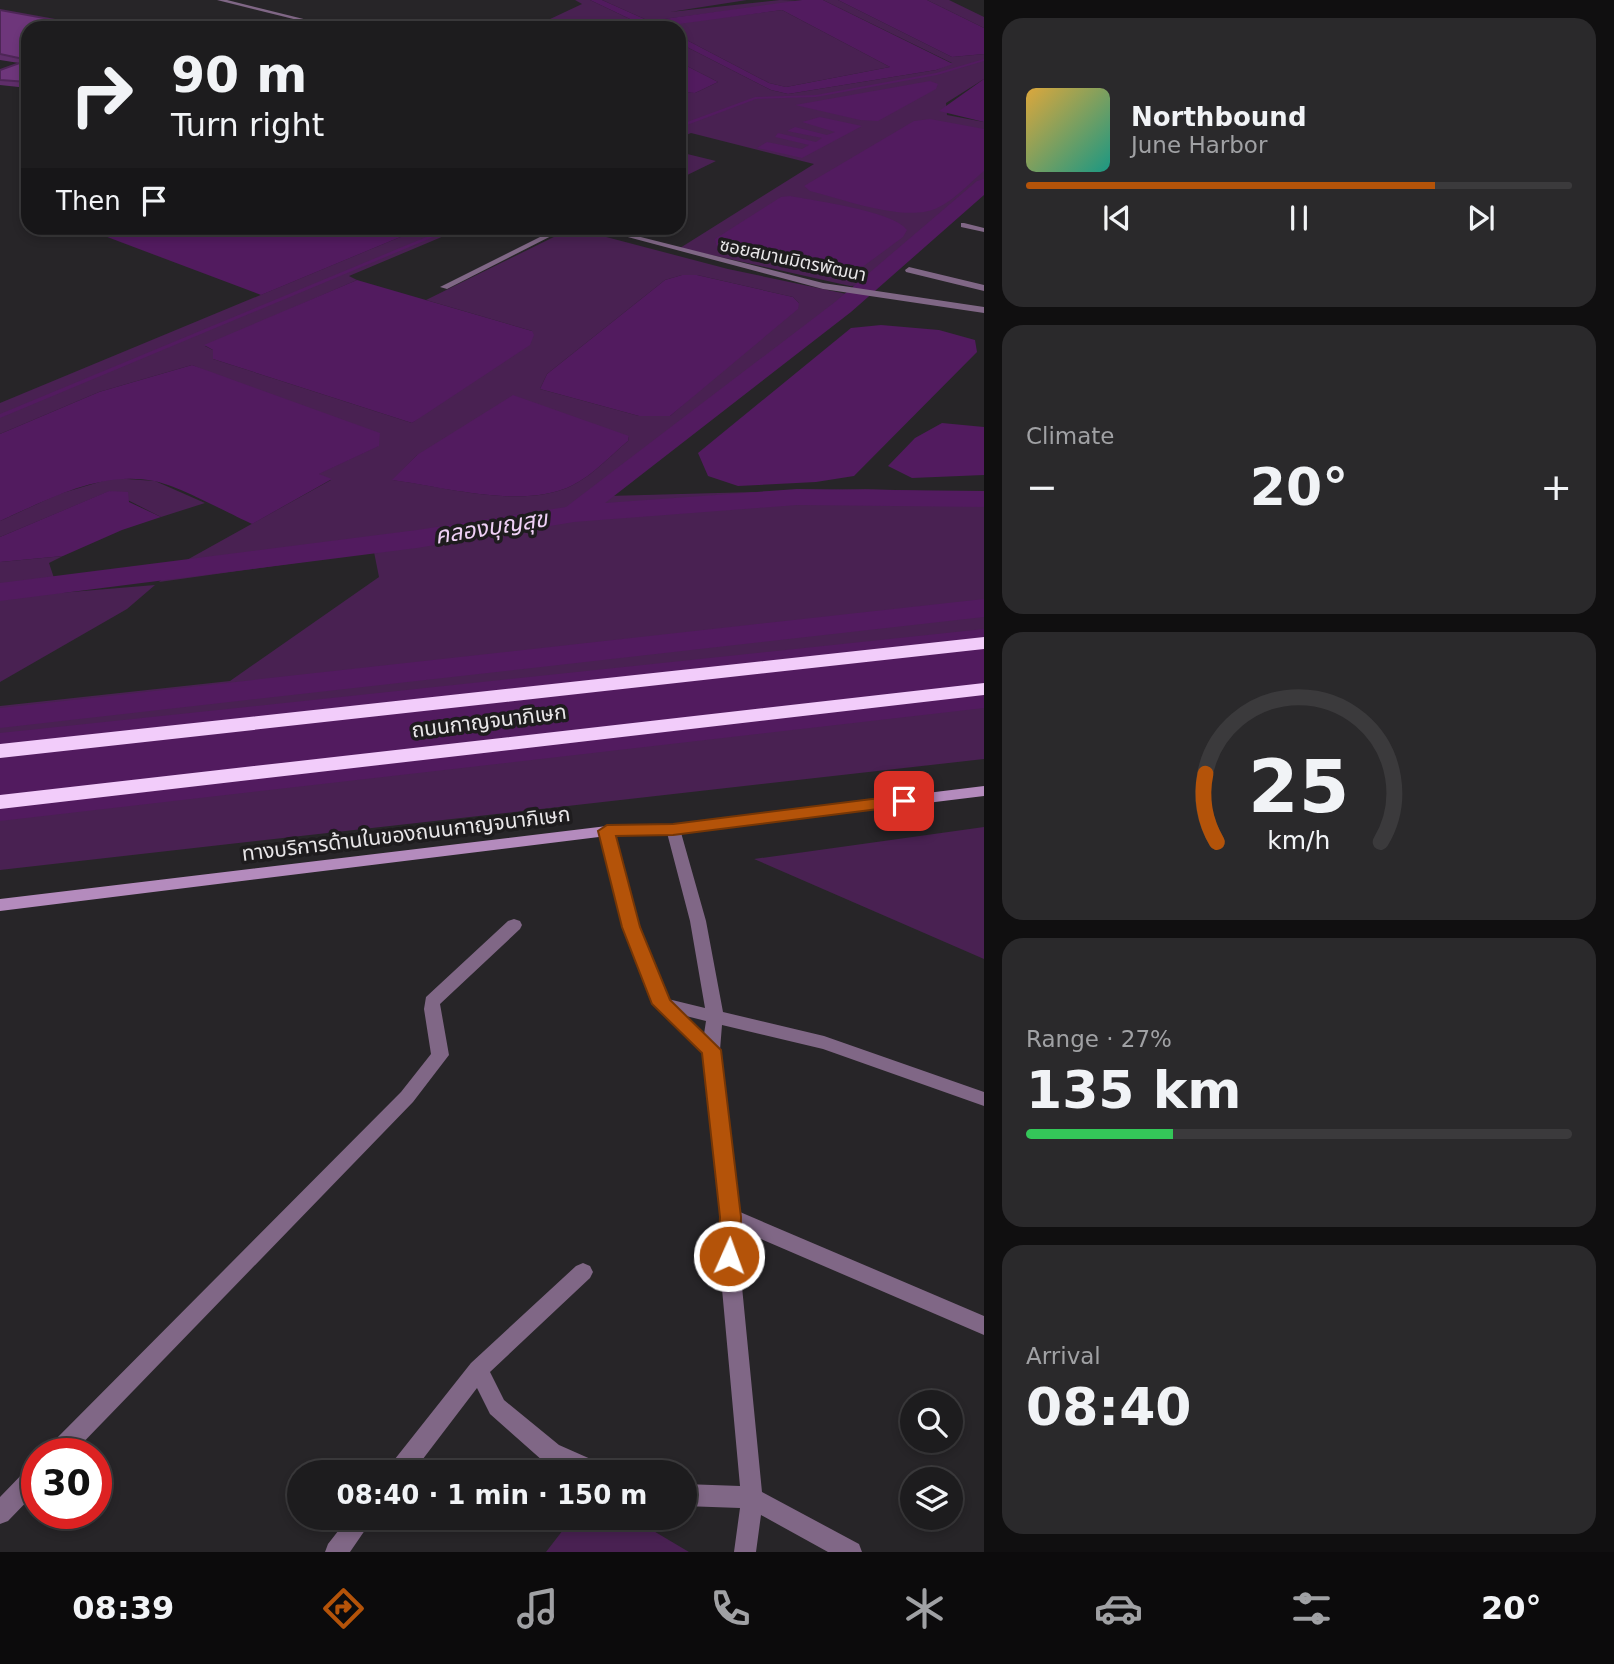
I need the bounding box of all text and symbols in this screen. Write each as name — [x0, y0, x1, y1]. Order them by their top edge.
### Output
text: 90 m — [171, 47, 307, 104]
icon: right — [56, 49, 147, 140]
text: Northbound — [1131, 102, 1307, 132]
text: Turn right — [171, 106, 324, 144]
text: June Harbor — [1131, 132, 1267, 158]
icon: arrive — [135, 182, 173, 220]
text: Then — [56, 186, 121, 216]
icon: previous — [1098, 199, 1136, 237]
icon: pause — [1280, 199, 1318, 237]
icon: next — [1462, 199, 1500, 237]
street label: ซอยสมานมิตรพัฒนา — [718, 234, 868, 285]
text: Climate — [1026, 423, 1115, 449]
text: 20° — [1250, 457, 1348, 517]
text: − — [1026, 465, 1058, 509]
text: + — [1540, 465, 1572, 509]
water label: คลองบุญสุข — [433, 505, 551, 550]
street label: ถนนกาญจนาภิเษก — [410, 700, 568, 742]
text: 25 — [1248, 744, 1350, 829]
pin — [874, 771, 934, 831]
icon: arrive — [885, 782, 923, 820]
street label: ทางบริการด้านในของถนนกาญจนาภิเษก — [240, 802, 572, 866]
text: km/h — [1267, 826, 1331, 855]
text: Range · 27% — [1026, 1026, 1172, 1052]
text: 135 km — [1026, 1060, 1241, 1120]
position arrow — [692, 1219, 766, 1293]
text: Arrival — [1026, 1343, 1101, 1369]
text: 08:40 — [1026, 1377, 1192, 1437]
map controls — [900, 1390, 963, 1530]
button: search — [900, 1390, 963, 1453]
speed limit sign: 30 — [21, 1438, 112, 1529]
button: layers — [900, 1467, 963, 1530]
text: 08:40 · 1 min · 150 m — [337, 1480, 647, 1510]
icon: directions — [319, 1584, 368, 1633]
icon: music — [513, 1584, 562, 1633]
icon: phone — [706, 1584, 755, 1633]
icon: climate — [900, 1584, 949, 1633]
icon: car — [1094, 1584, 1143, 1633]
icon: filters — [1287, 1584, 1336, 1633]
text: 08:39 — [72, 1589, 174, 1627]
text: 20° — [1481, 1589, 1542, 1627]

